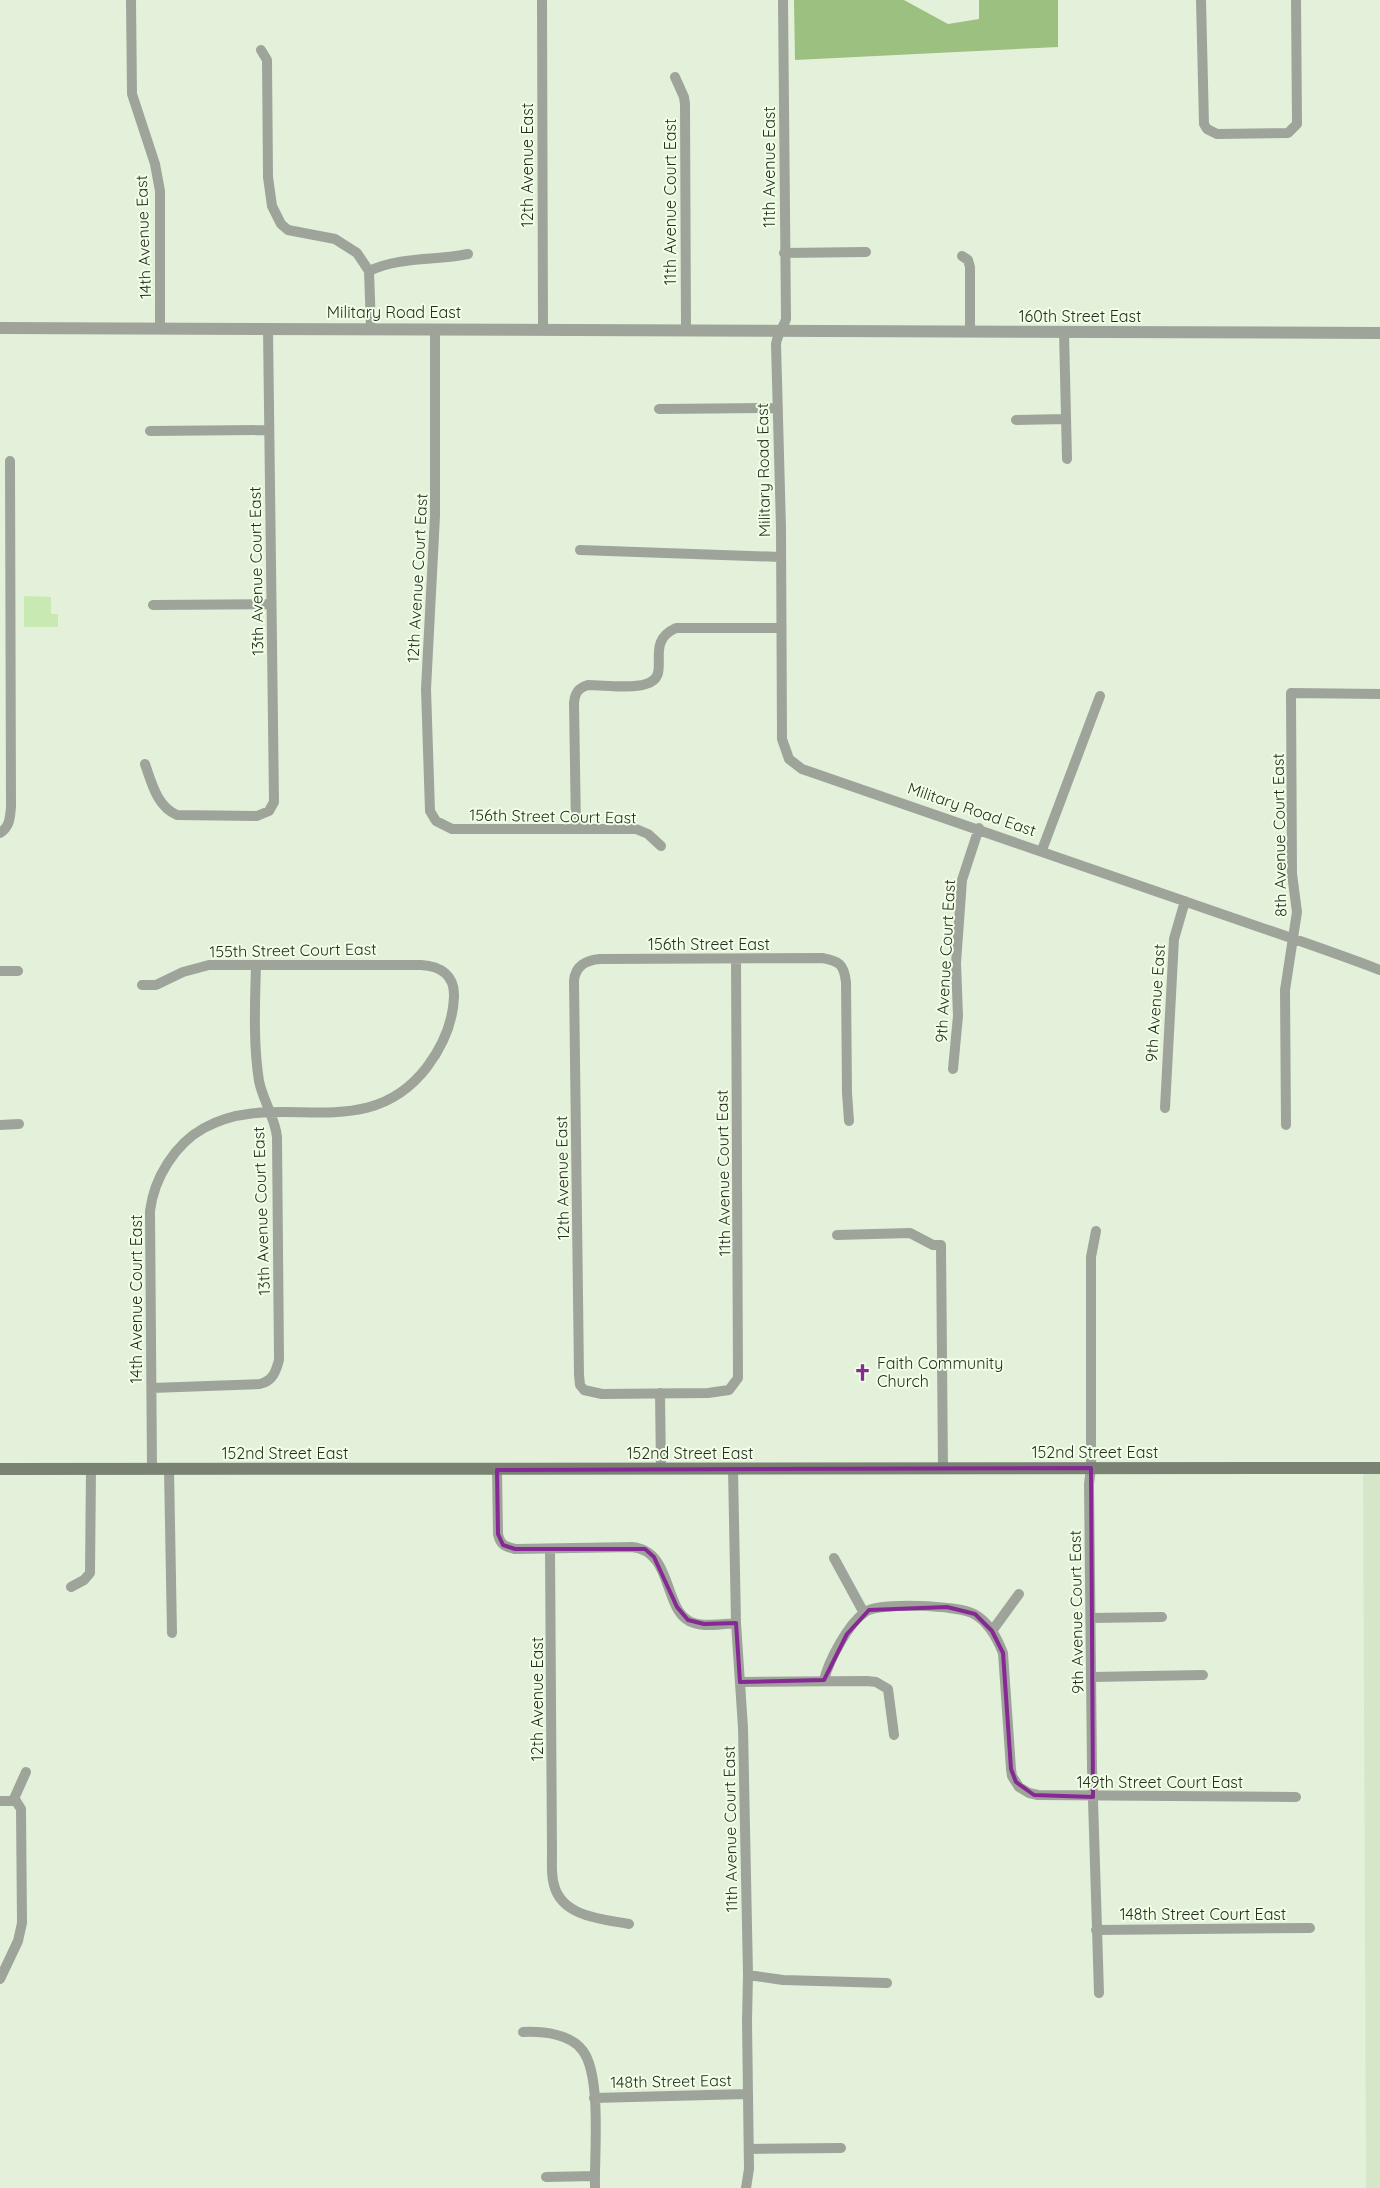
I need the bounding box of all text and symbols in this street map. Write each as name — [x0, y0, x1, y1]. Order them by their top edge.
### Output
street label: 12th Avenue East — [517, 103, 537, 227]
street label: 11th Avenue East — [759, 106, 779, 228]
street label: 11th Avenue Court East — [660, 119, 680, 285]
street label: 14th Avenue East — [131, 175, 155, 299]
street label: Military Road East — [327, 302, 461, 322]
street label: 160th Street East — [1019, 306, 1141, 326]
street label: Military Road East — [752, 403, 774, 537]
street label: 13th Avenue Court East — [245, 486, 267, 656]
street label: 12th Avenue Court East — [403, 493, 431, 663]
street label: 8th Avenue Court East — [1268, 753, 1290, 917]
street label: Military Road East — [905, 778, 1039, 840]
street label: 156th Street Court East — [469, 805, 637, 827]
street label: 9th Avenue Court East — [931, 879, 959, 1043]
street label: 156th Street East — [648, 934, 770, 954]
street label: 155th Street Court East — [209, 939, 377, 961]
street label: 9th Avenue East — [1141, 943, 1169, 1063]
street label: 11th Avenue Court East — [712, 1089, 734, 1257]
street label: 12th Avenue East — [551, 1116, 573, 1240]
street label: 13th Avenue Court East — [248, 1126, 274, 1296]
street label: 14th Avenue Court East — [126, 1215, 146, 1383]
place label: Faith Community Church — [877, 1353, 1003, 1391]
church icon: Faith Community Church — [853, 1362, 873, 1382]
street label: 152nd Street East — [1032, 1442, 1158, 1462]
street label: 152nd Street East — [222, 1443, 348, 1463]
street label: 152nd Street East — [627, 1443, 753, 1463]
street label: 9th Avenue Court East — [1065, 1530, 1087, 1694]
street label: 12th Avenue East — [527, 1637, 547, 1761]
street label: 11th Avenue Court East — [719, 1745, 741, 1913]
street label: 149th Street Court East — [1077, 1772, 1243, 1792]
street label: 148th Street Court East — [1120, 1904, 1286, 1924]
street label: 148th Street East — [610, 2070, 732, 2092]

